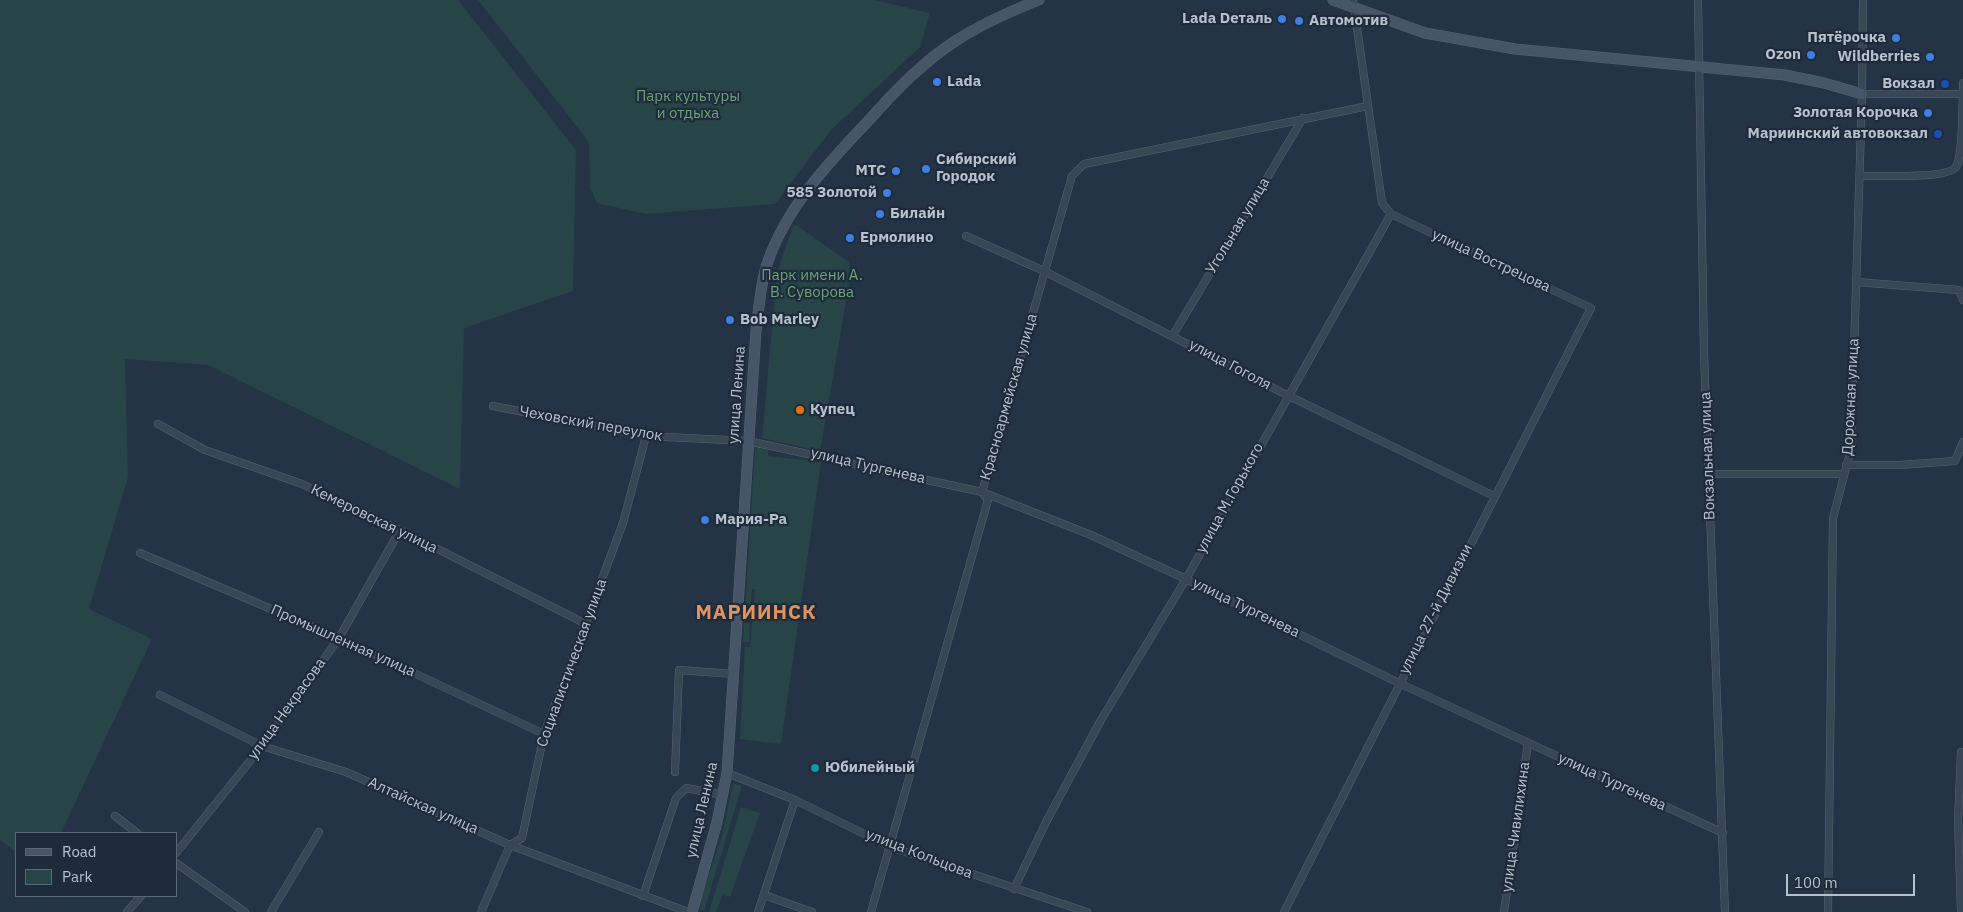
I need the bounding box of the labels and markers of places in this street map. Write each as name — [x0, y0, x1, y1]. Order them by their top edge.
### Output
place label: Lada Dеталь — [1182, 10, 1272, 28]
place label: Автомотив — [1309, 12, 1388, 30]
marker: Lada Dеталь — [1276, 13, 1288, 25]
marker: Автомотив — [1293, 15, 1305, 27]
place label: Пятёрочка — [1807, 29, 1886, 47]
marker: Пятёрочка — [1890, 32, 1902, 44]
place label: Ozon — [1765, 46, 1801, 64]
place label: Wildberries — [1838, 48, 1920, 66]
marker: Ozon — [1805, 49, 1817, 61]
marker: Wildberries — [1924, 51, 1936, 63]
place label: Lada — [947, 73, 981, 91]
place label: Вокзал — [1882, 75, 1935, 93]
marker: Lada — [931, 76, 943, 88]
marker: Вокзал — [1939, 78, 1951, 90]
place label: Золотая Корочка — [1793, 104, 1918, 122]
marker: Золотая Корочка — [1922, 107, 1934, 119]
place label: Мариинский автовокзал — [1748, 125, 1928, 143]
marker: Мариинский автовокзал — [1932, 128, 1944, 140]
place label: Сибирский Городок — [936, 151, 1017, 186]
place label: МТС — [856, 162, 886, 180]
marker: Сибирский Городок — [920, 163, 932, 175]
marker: МТС — [890, 165, 902, 177]
place label: 585 Золотой — [787, 184, 877, 202]
marker: 585 Золотой — [881, 187, 893, 199]
place label: Билайн — [890, 205, 945, 223]
marker: Билайн — [874, 208, 886, 220]
place label: Ермолино — [860, 229, 933, 247]
marker: Ермолино — [844, 232, 856, 244]
place label: Bob Marley — [740, 311, 819, 329]
marker: Bob Marley — [724, 314, 736, 326]
place label: Купец — [810, 401, 855, 419]
marker: Купец — [794, 404, 806, 416]
place label: Мария-Ра — [715, 511, 787, 529]
marker: Мария-Ра — [699, 514, 711, 526]
place label: Юбилейный — [825, 759, 915, 777]
marker: Юбилейный — [809, 762, 821, 774]

